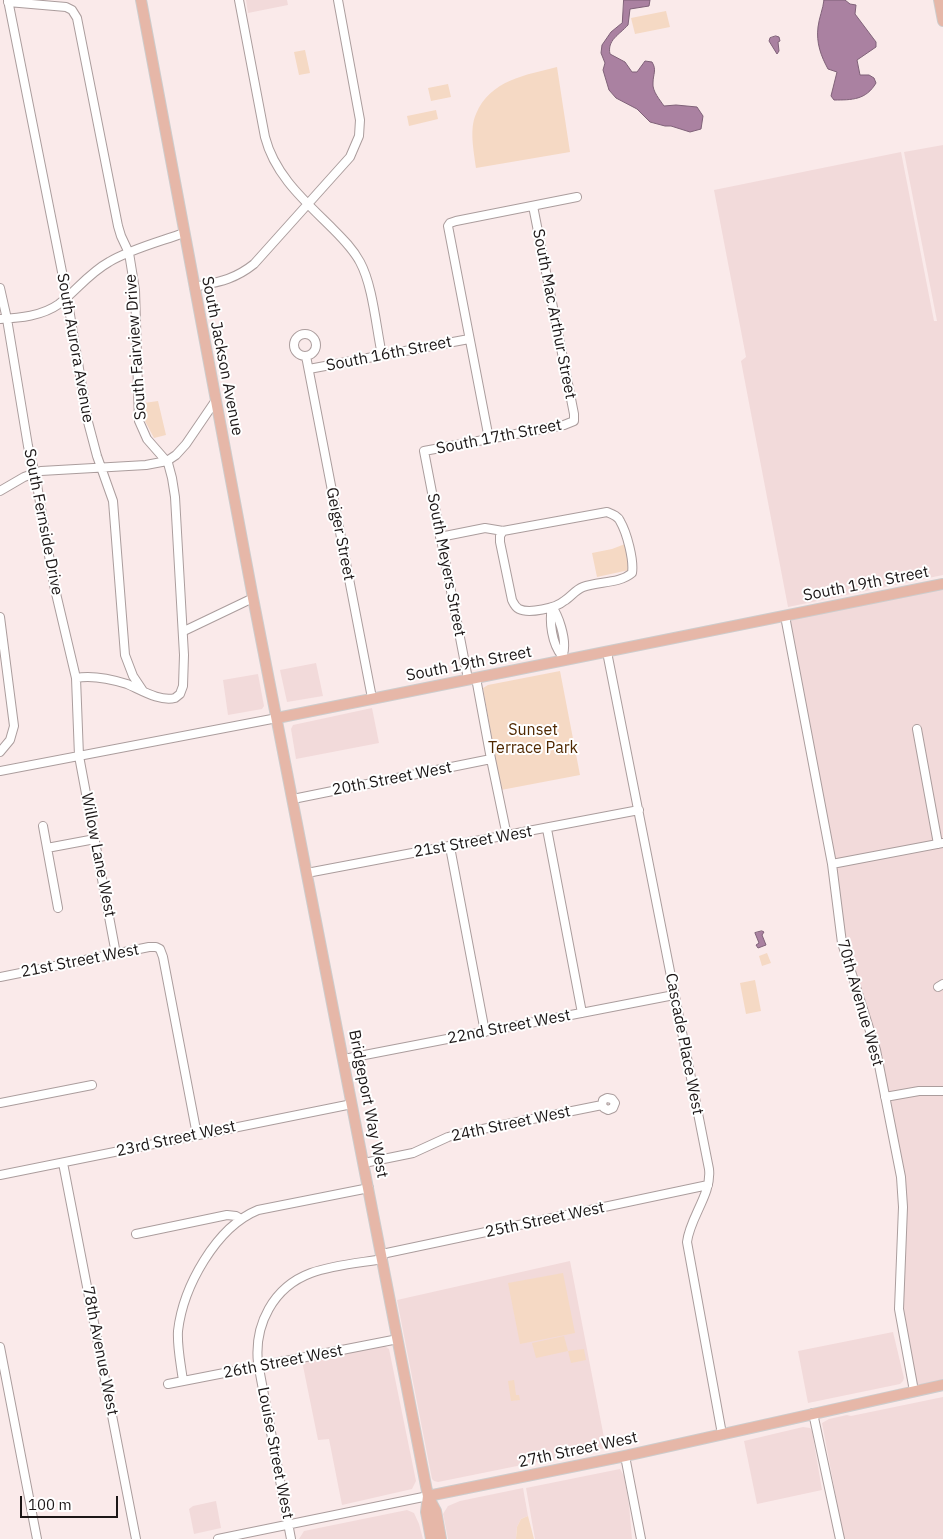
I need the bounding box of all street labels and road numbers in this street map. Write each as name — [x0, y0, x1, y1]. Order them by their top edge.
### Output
street label: South Mac Arthur Street — [528, 227, 580, 401]
street label: South Aurora Avenue — [52, 272, 98, 424]
street label: South Fairview Drive — [121, 273, 151, 421]
street label: South Jackson Avenue — [197, 275, 247, 437]
street label: South 16th Street — [325, 332, 453, 376]
street label: South 17th Street — [435, 415, 563, 459]
street label: South Fernside Drive — [19, 447, 67, 597]
street label: Geiger Street — [322, 486, 358, 582]
street label: South Meyers Street — [423, 492, 469, 638]
street label: South 19th Street — [802, 562, 930, 606]
street label: South 19th Street — [405, 642, 533, 686]
street label: 20th Street West — [331, 758, 453, 800]
street label: Willow Lane West — [77, 791, 119, 919]
street label: 21st Street West — [412, 822, 534, 862]
street label: 70th Avenue West — [833, 937, 887, 1069]
street label: 21st Street West — [19, 940, 141, 982]
street label: Cascade Place West — [661, 972, 707, 1116]
street label: 22nd Street West — [446, 1006, 572, 1048]
street label: Bridgeport Way West — [344, 1028, 392, 1180]
street label: 24th Street West — [450, 1102, 572, 1146]
street label: 23rd Street West — [114, 1117, 238, 1161]
street label: 25th Street West — [484, 1198, 606, 1242]
street label: 78th Avenue West — [78, 1285, 122, 1417]
street label: 26th Street West — [222, 1341, 344, 1383]
street label: Louise Street West — [253, 1385, 297, 1521]
street label: 27th Street West — [517, 1428, 639, 1472]

